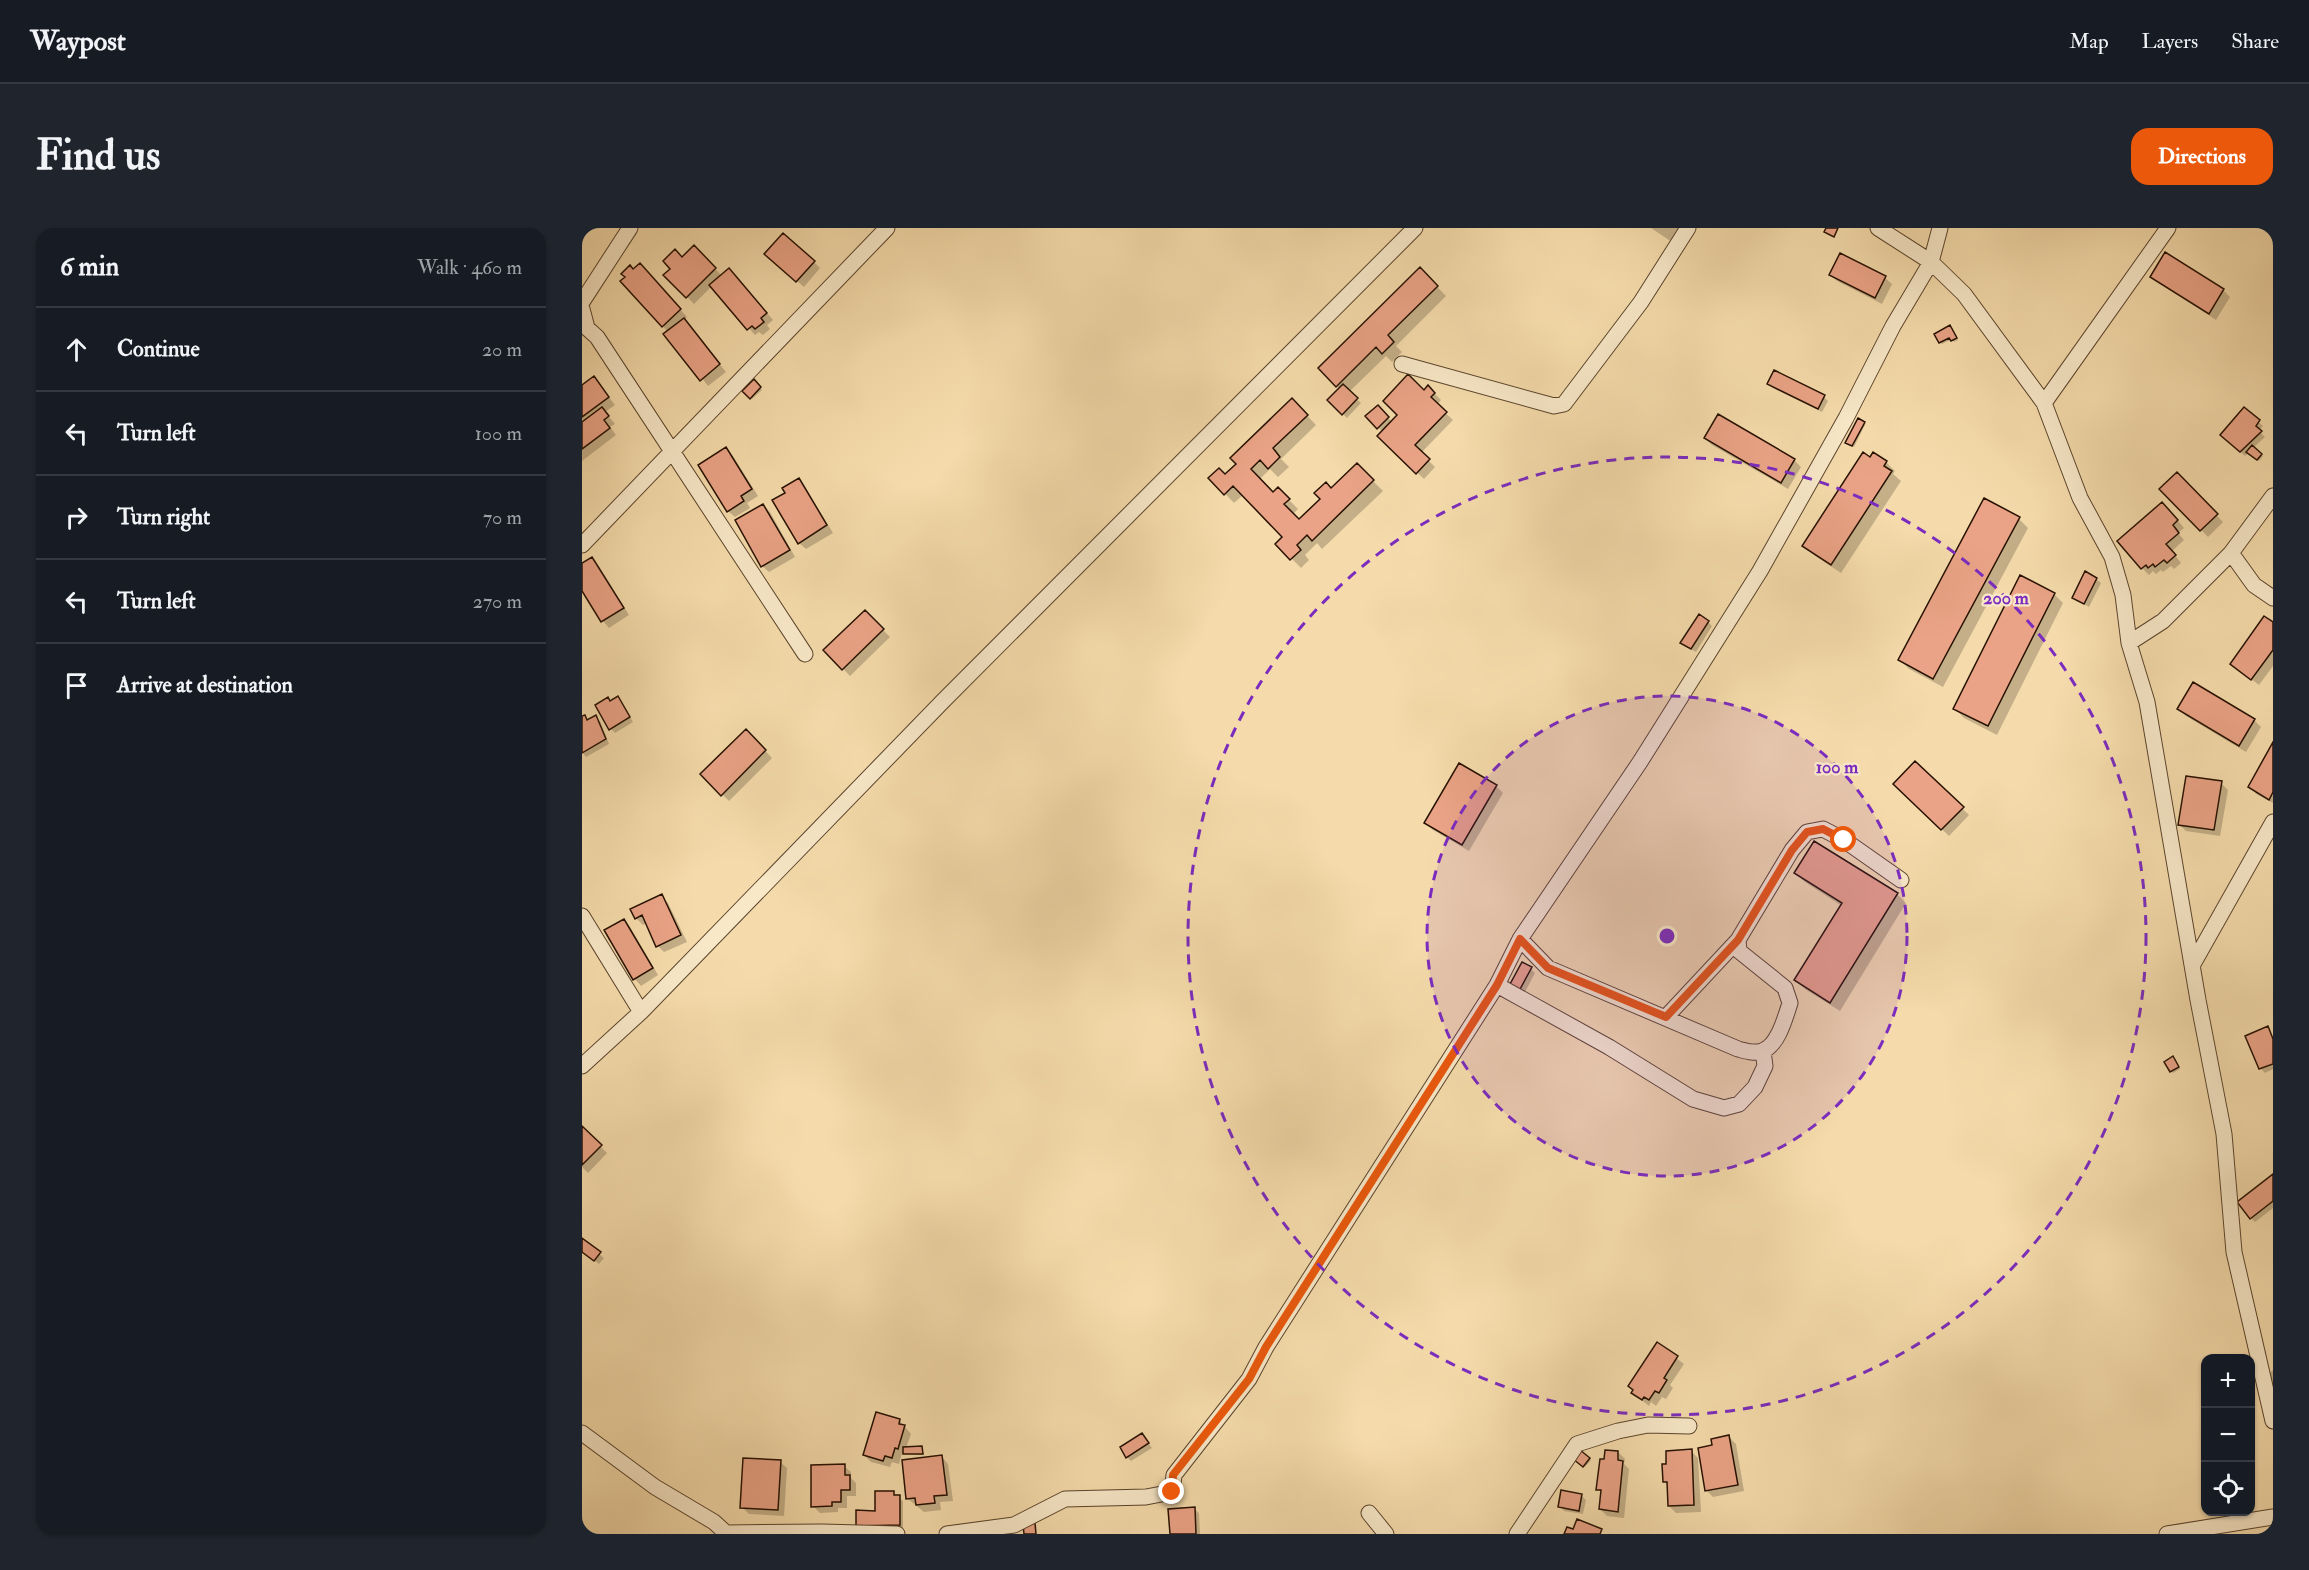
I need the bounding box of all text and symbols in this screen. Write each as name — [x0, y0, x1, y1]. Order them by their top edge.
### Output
text: Waypost — [30, 24, 126, 59]
text: Map — [2069, 28, 2109, 55]
text: Layers — [2142, 28, 2198, 55]
text: Share — [2231, 28, 2279, 55]
button: Directions — [2131, 128, 2273, 185]
text: Find us — [36, 130, 160, 182]
text: 6 min — [60, 251, 119, 283]
text: Walk · 460 m — [417, 255, 522, 280]
icon: ahead — [60, 333, 93, 366]
text: Continue — [117, 335, 200, 363]
text: 20 m — [482, 337, 522, 362]
icon: left — [60, 417, 93, 450]
text: Turn left — [117, 419, 196, 447]
text: 100 m — [475, 421, 522, 446]
icon: right — [60, 501, 93, 534]
text: Turn right — [117, 503, 210, 531]
text: 70 m — [483, 505, 522, 530]
icon: left — [60, 585, 93, 618]
text: Turn left — [117, 587, 196, 615]
text: 200 m — [1983, 587, 2030, 610]
text: 270 m — [473, 589, 522, 614]
icon: arrive — [60, 669, 93, 702]
text: Arrive at destination — [117, 671, 293, 699]
text: 100 m — [1816, 756, 1859, 779]
route start — [1830, 826, 1856, 852]
centre of rings — [1657, 926, 1677, 946]
map controls — [2201, 1354, 2255, 1516]
button: + — [2201, 1354, 2255, 1408]
button: − — [2201, 1408, 2255, 1462]
button: locate — [2201, 1462, 2255, 1516]
route end — [1158, 1478, 1184, 1504]

